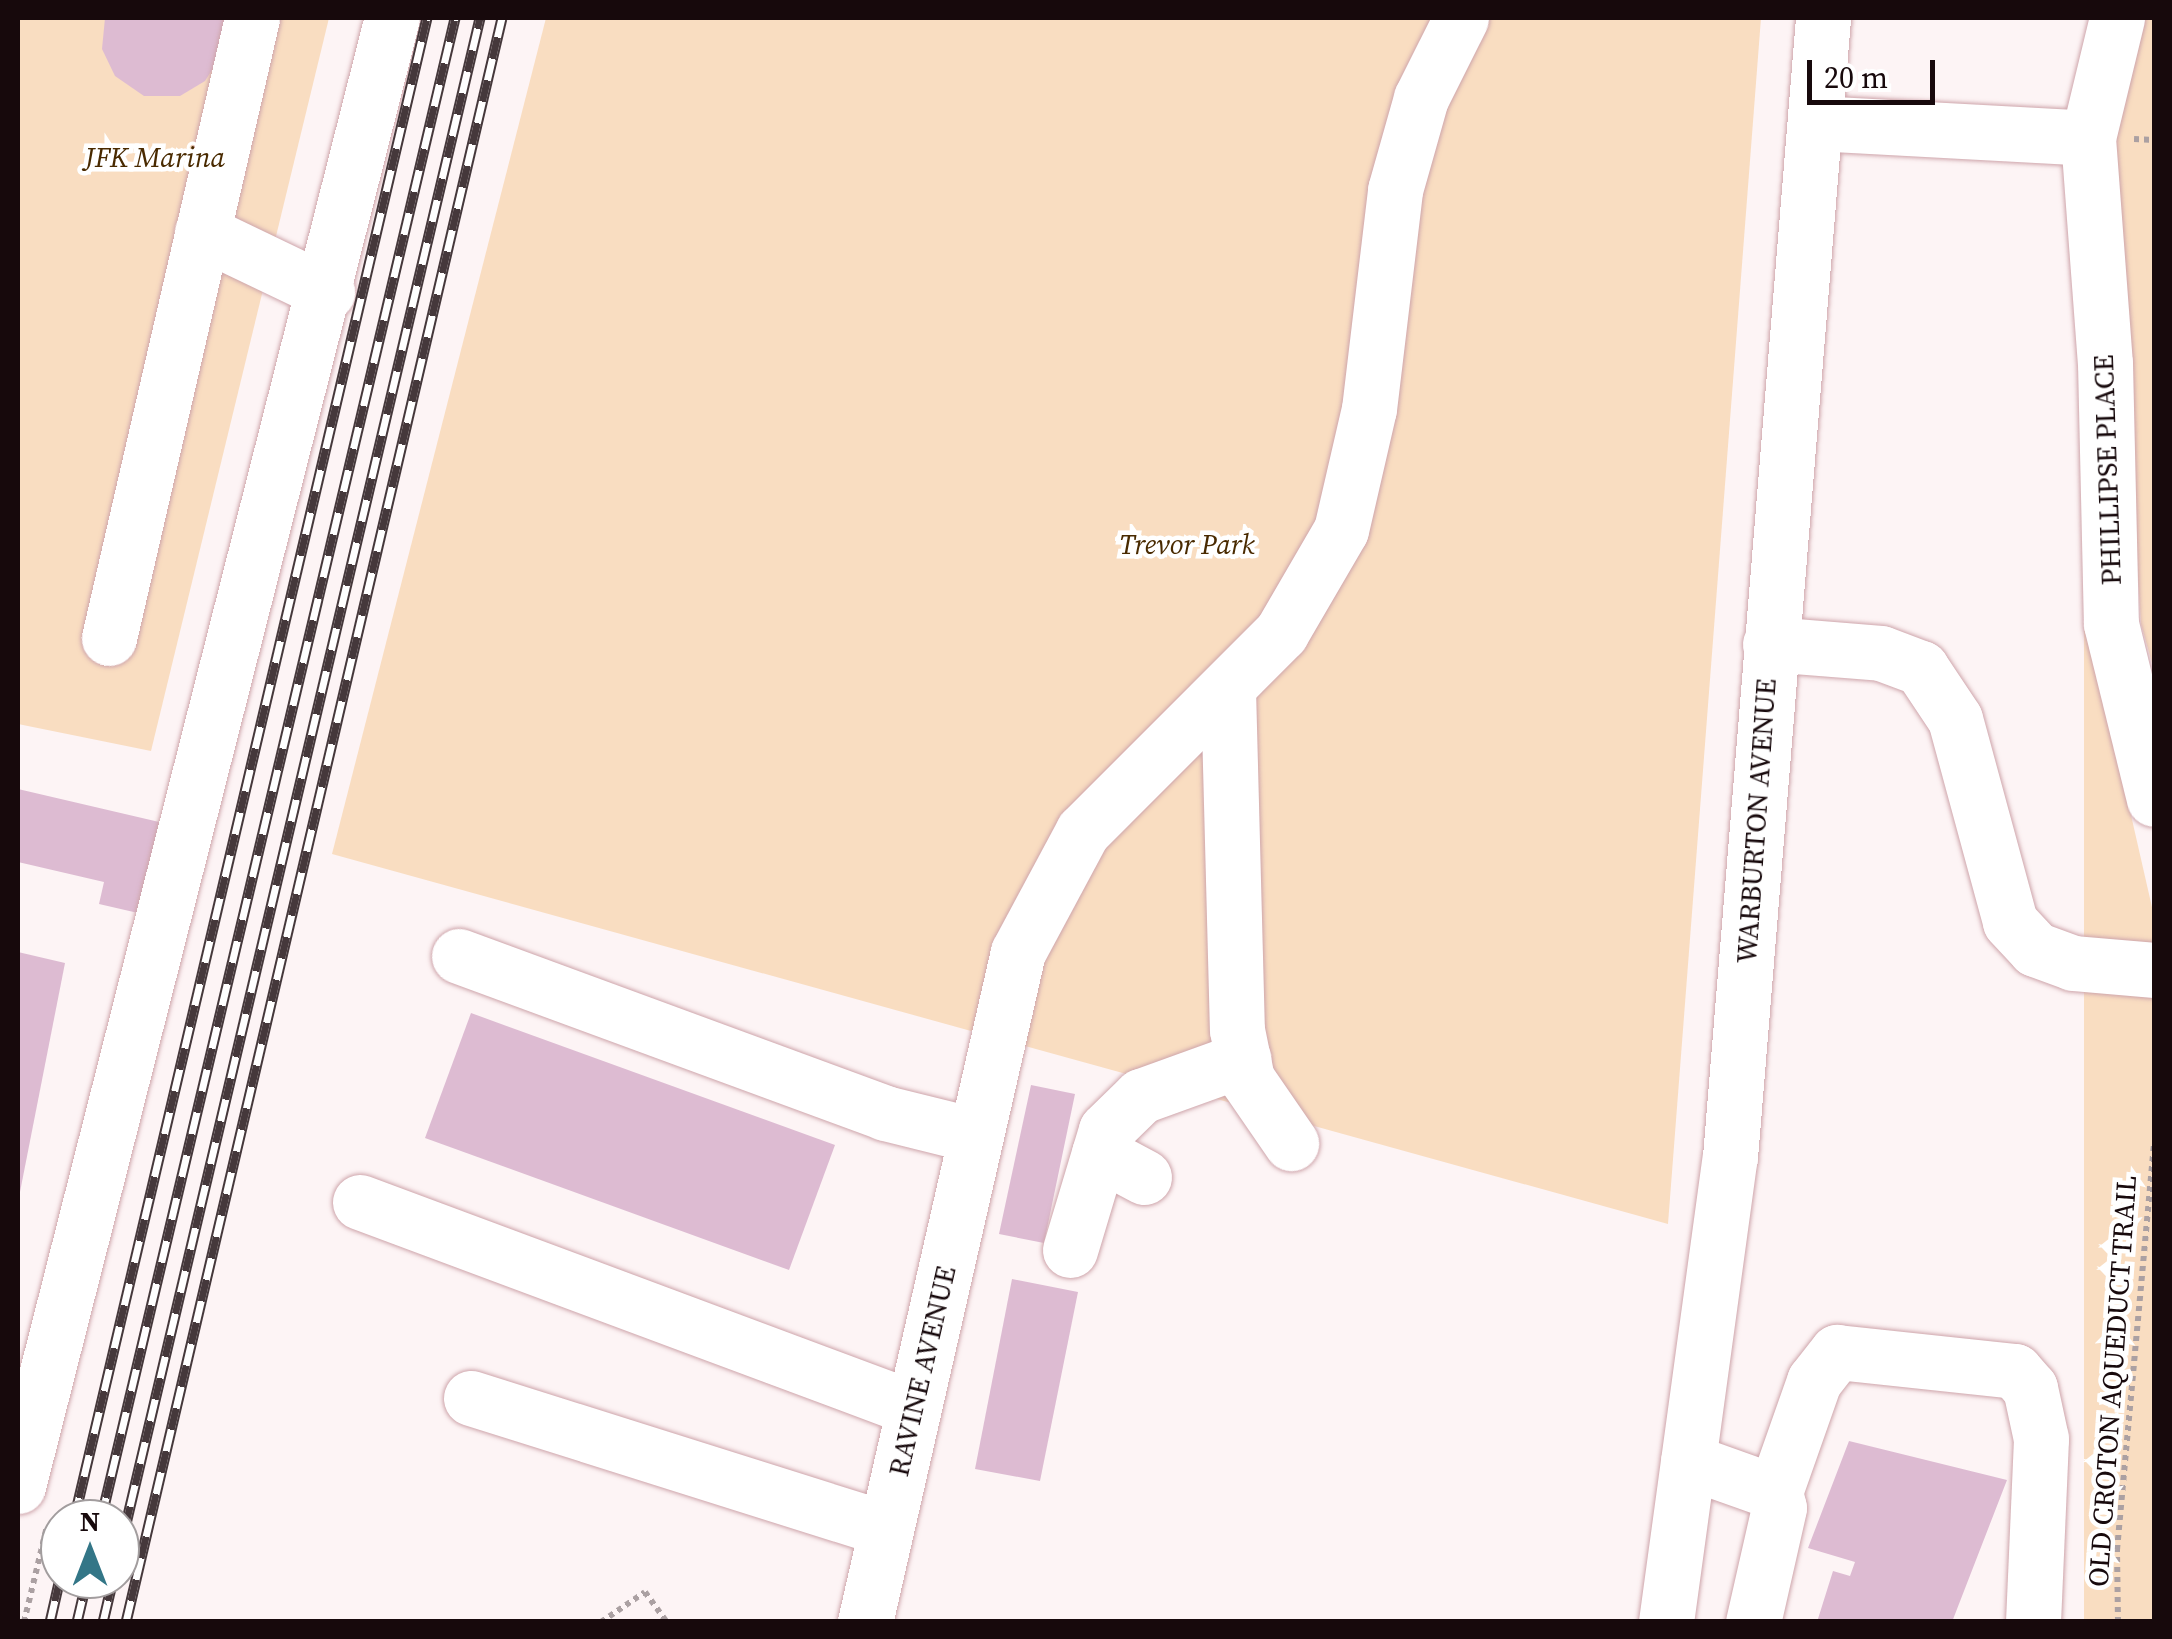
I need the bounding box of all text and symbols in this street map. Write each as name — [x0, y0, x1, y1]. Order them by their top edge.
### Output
scale bar — [1812, 40, 1940, 102]
text: 20 m — [1824, 57, 1888, 98]
park label: JFK Marina — [85, 140, 225, 174]
street label: PHILLIPSE PLACE — [2086, 354, 2128, 586]
park label: Trevor Park — [1119, 527, 1255, 561]
street label: WARBURTON AVENUE — [1729, 678, 1783, 964]
street label: OLD CROTON AQUEDUCT TRAIL — [2081, 1173, 2143, 1589]
street label: RAVINE AVENUE — [881, 1263, 963, 1479]
north arrow — [40, 1499, 140, 1599]
text: N — [80, 1502, 100, 1540]

